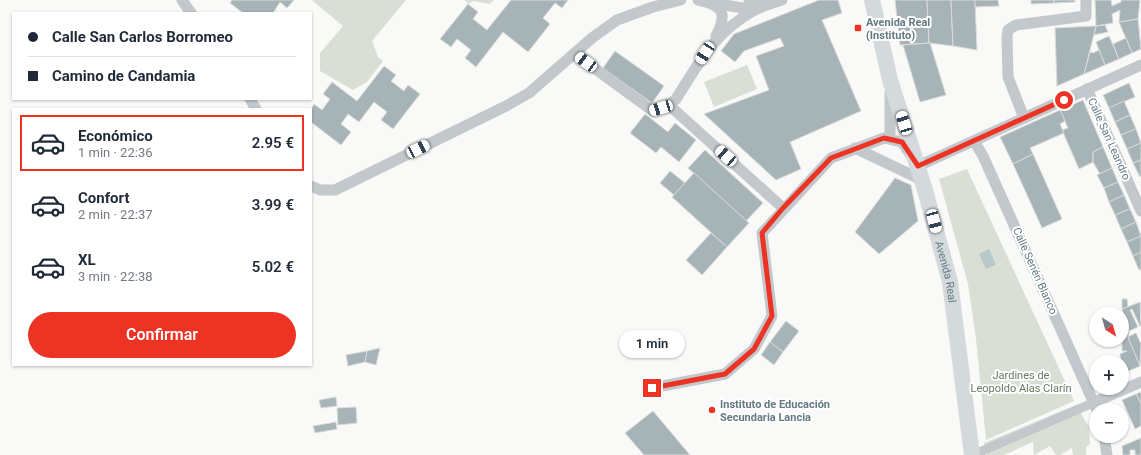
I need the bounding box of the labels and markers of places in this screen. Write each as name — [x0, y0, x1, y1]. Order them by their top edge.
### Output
place label: Avenida Real (Instituto) — [866, 16, 930, 42]
marker: Avenida Real (Instituto) — [853, 23, 863, 33]
place label: Instituto de Educación Secundaria Lancia — [720, 398, 830, 424]
marker: Instituto de Educación Secundaria Lancia — [707, 405, 717, 415]

